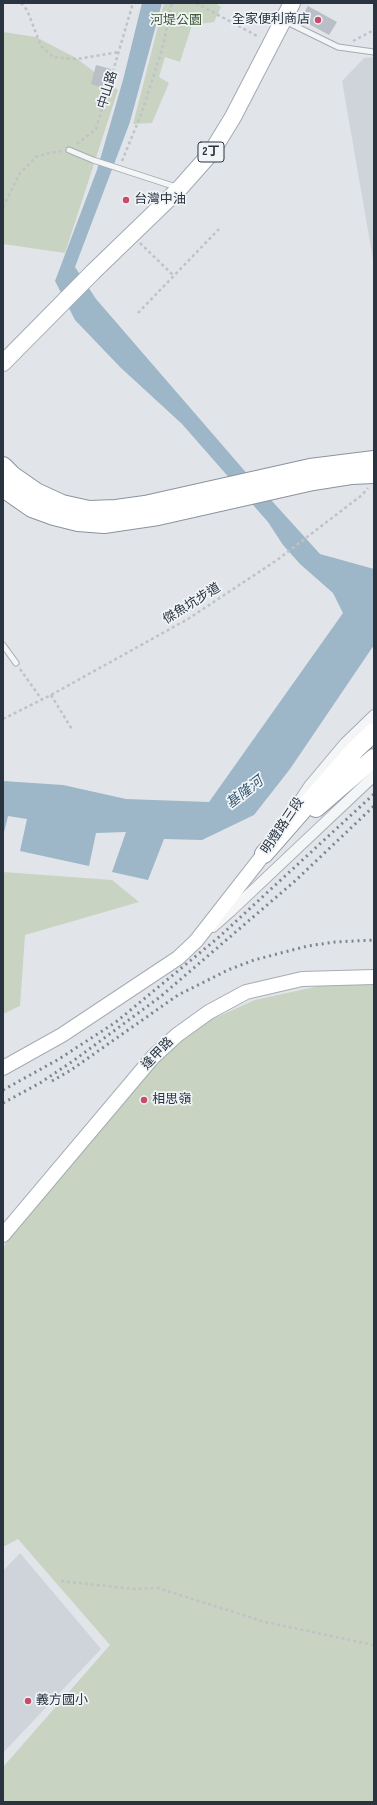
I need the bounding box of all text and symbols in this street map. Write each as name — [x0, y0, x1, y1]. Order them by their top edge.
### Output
place label: 全家便利商店 — [232, 12, 310, 28]
park label: 河堤公園 — [150, 13, 202, 29]
marker: 全家便利商店 — [313, 15, 323, 25]
street label: 中山路 — [95, 69, 121, 111]
road number: 2丁 — [198, 142, 224, 162]
place label: 台灣中油 — [134, 192, 186, 208]
marker: 台灣中油 — [121, 195, 131, 205]
street label: 傑魚坑步道 — [160, 580, 224, 628]
water label: 基隆河 — [223, 773, 267, 813]
street label: 明燈路三段 — [258, 795, 308, 857]
street label: 逢甲路 — [139, 1035, 177, 1073]
place label: 相思嶺 — [152, 1092, 191, 1108]
marker: 相思嶺 — [139, 1095, 149, 1105]
place label: 義方國小 — [36, 1693, 88, 1709]
marker: 義方國小 — [23, 1696, 33, 1706]

